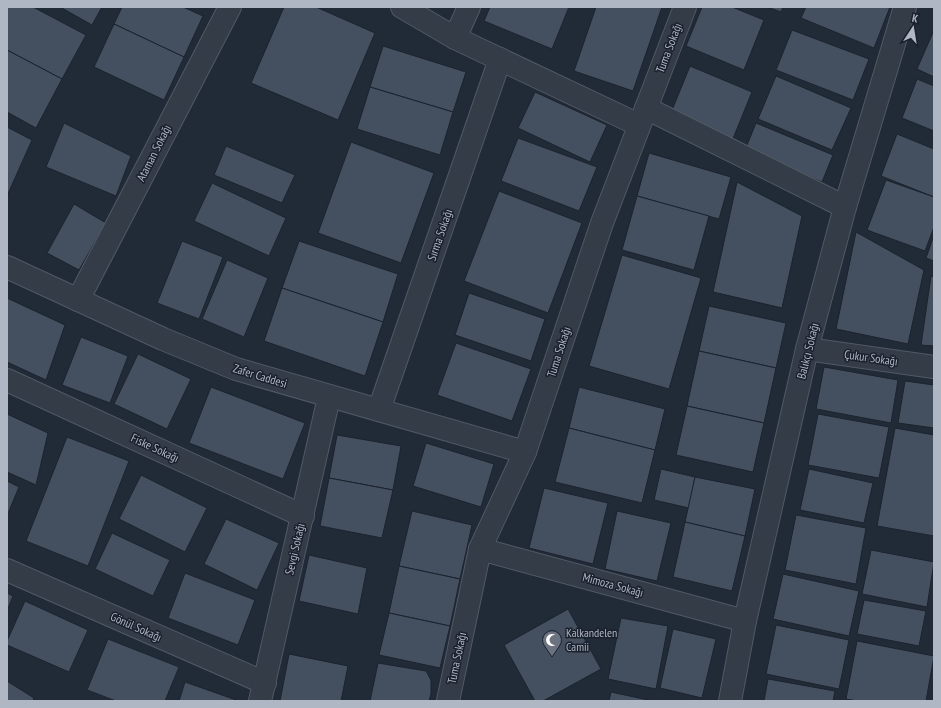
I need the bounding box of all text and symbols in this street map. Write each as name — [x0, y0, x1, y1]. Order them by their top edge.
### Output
north arrow — [893, 8, 933, 48]
text: K — [911, 11, 920, 26]
street label: Tuma Sokağı — [652, 21, 685, 75]
street label: Ataman Sokağı — [133, 122, 174, 184]
street label: Sırma Sokağı — [424, 207, 455, 263]
street label: Balıkçı Sokağı — [793, 321, 822, 381]
street label: Tuma Sokağı — [543, 325, 574, 379]
street label: Çukur Sokağı — [843, 346, 899, 369]
street label: Zafer Caddesi — [231, 360, 289, 391]
street label: Fiske Sokağı — [129, 430, 182, 465]
street label: Sevgi Sokağı — [281, 522, 308, 576]
street label: Mimoza Sokağı — [581, 569, 645, 600]
street label: Gönül Sokağı — [108, 609, 164, 644]
place label: Kalkandelen Camii — [566, 625, 617, 654]
mosque icon: Kalkandelen Camii — [541, 629, 563, 657]
street label: Tuma Sokağı — [444, 631, 469, 685]

